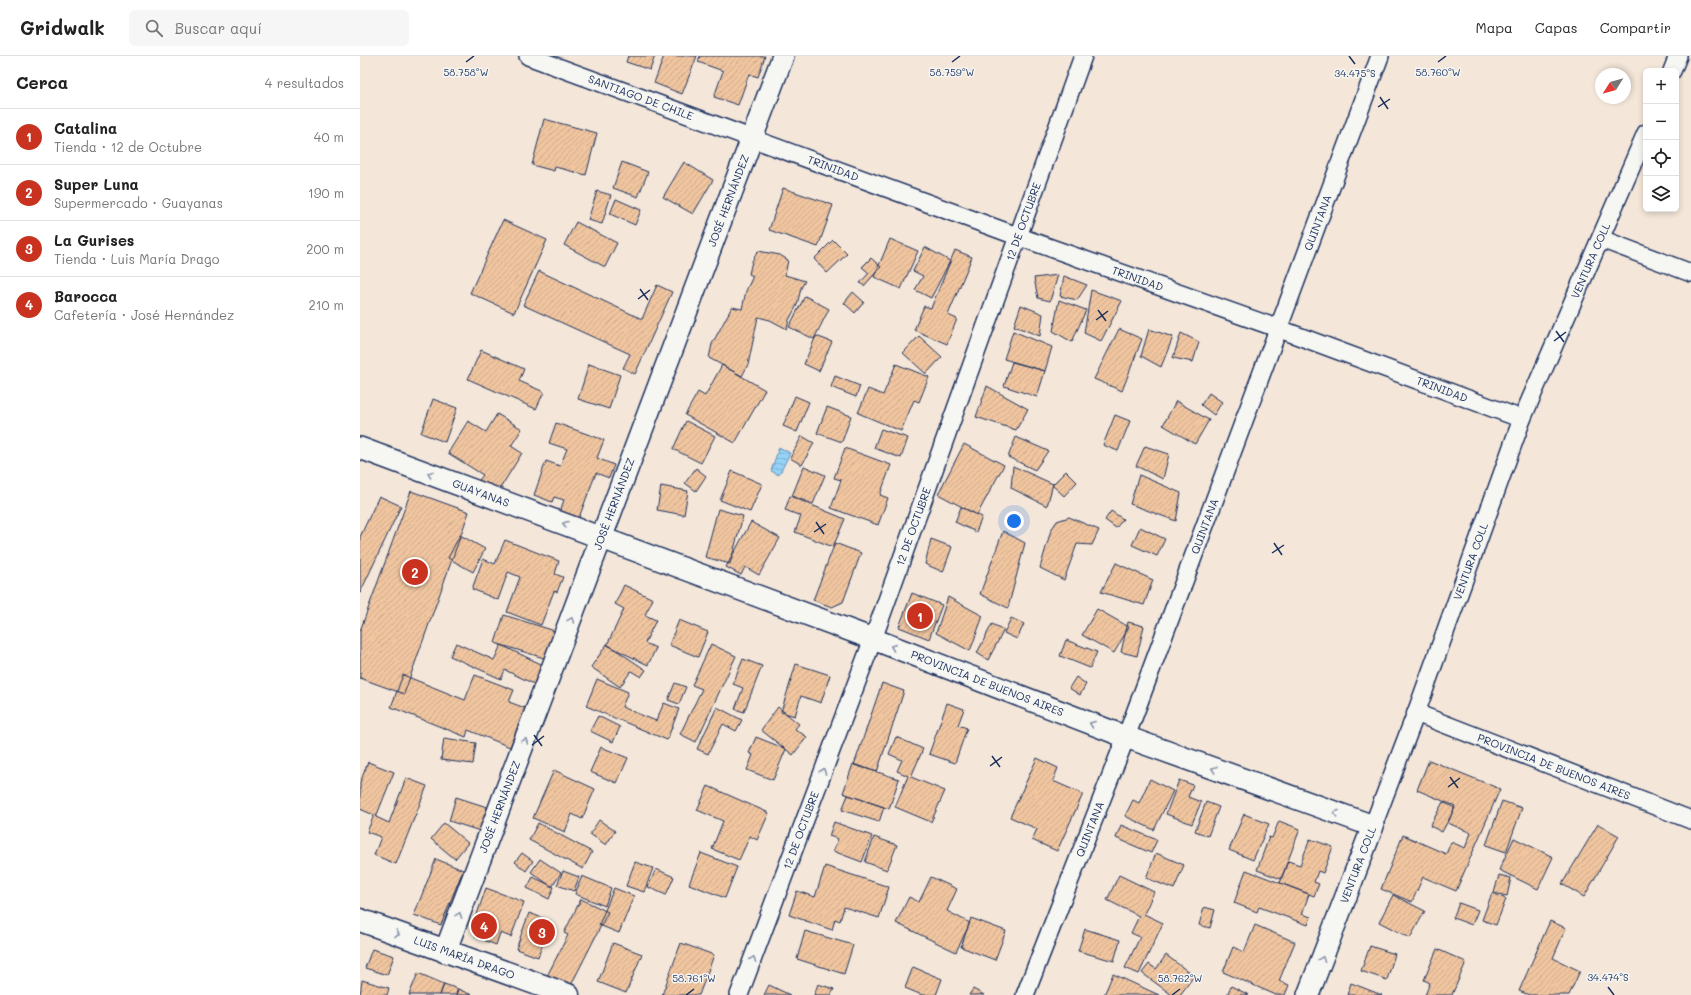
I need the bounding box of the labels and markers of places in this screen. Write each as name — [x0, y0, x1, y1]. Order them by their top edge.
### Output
pin: 2 — [402, 557, 428, 587]
pin: 1 — [907, 601, 933, 631]
pin: 4 — [471, 911, 497, 941]
pin: 3 — [529, 917, 555, 947]

